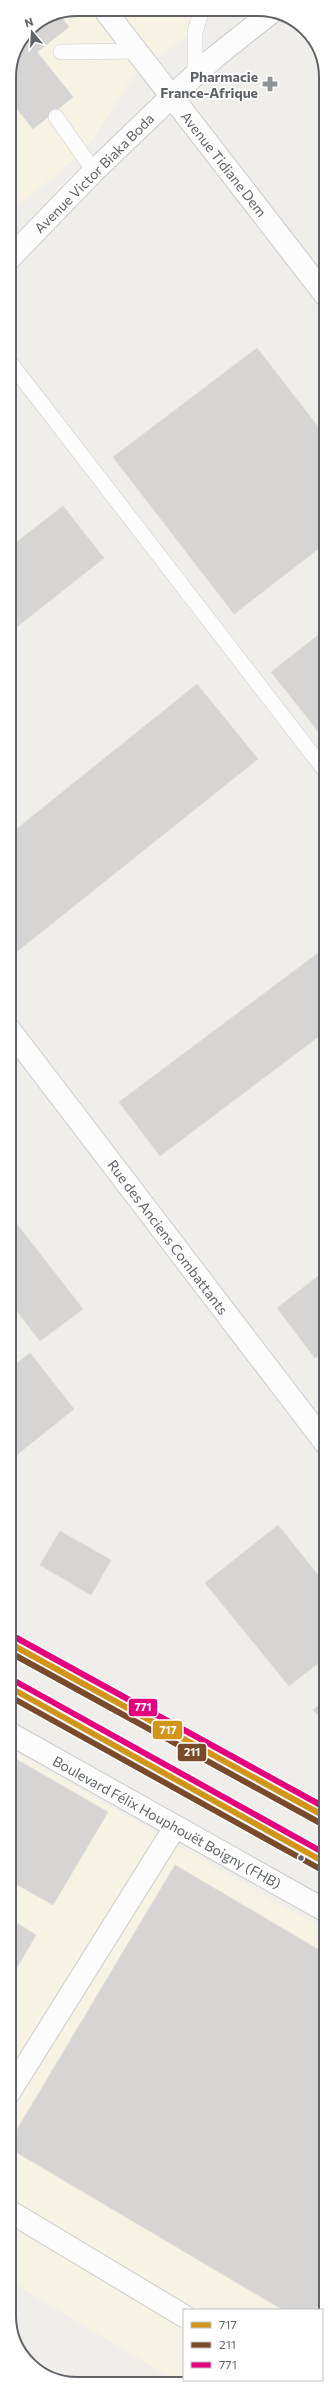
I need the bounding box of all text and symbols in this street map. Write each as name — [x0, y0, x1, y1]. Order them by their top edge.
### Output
north arrow — [12, 12, 52, 52]
text: N — [23, 15, 35, 29]
place label: Pharmacie France-Afrique — [160, 68, 258, 101]
pharmacy icon: Pharmacie France-Afrique — [261, 75, 279, 93]
street label: Avenue Tidiane Dem — [178, 108, 270, 220]
street label: Avenue Victor Biaka Boda — [31, 110, 157, 236]
street label: Rue des Anciens Combattants — [104, 1156, 232, 1318]
line badge: 771 — [128, 1698, 158, 1717]
text: 771 — [134, 1700, 152, 1713]
line badge: 717 — [152, 1720, 183, 1740]
text: 717 — [159, 1723, 177, 1736]
line badge: 211 — [177, 1743, 207, 1762]
text: 211 — [184, 1745, 200, 1758]
street label: Boulevard Félix Houphouët Boigny (FHB) — [50, 1752, 284, 1892]
unlabelled marker — [296, 1853, 306, 1863]
legend — [183, 2309, 323, 2381]
text: 717 — [219, 2317, 237, 2331]
text: 211 — [219, 2337, 236, 2351]
text: 771 — [219, 2357, 237, 2371]

